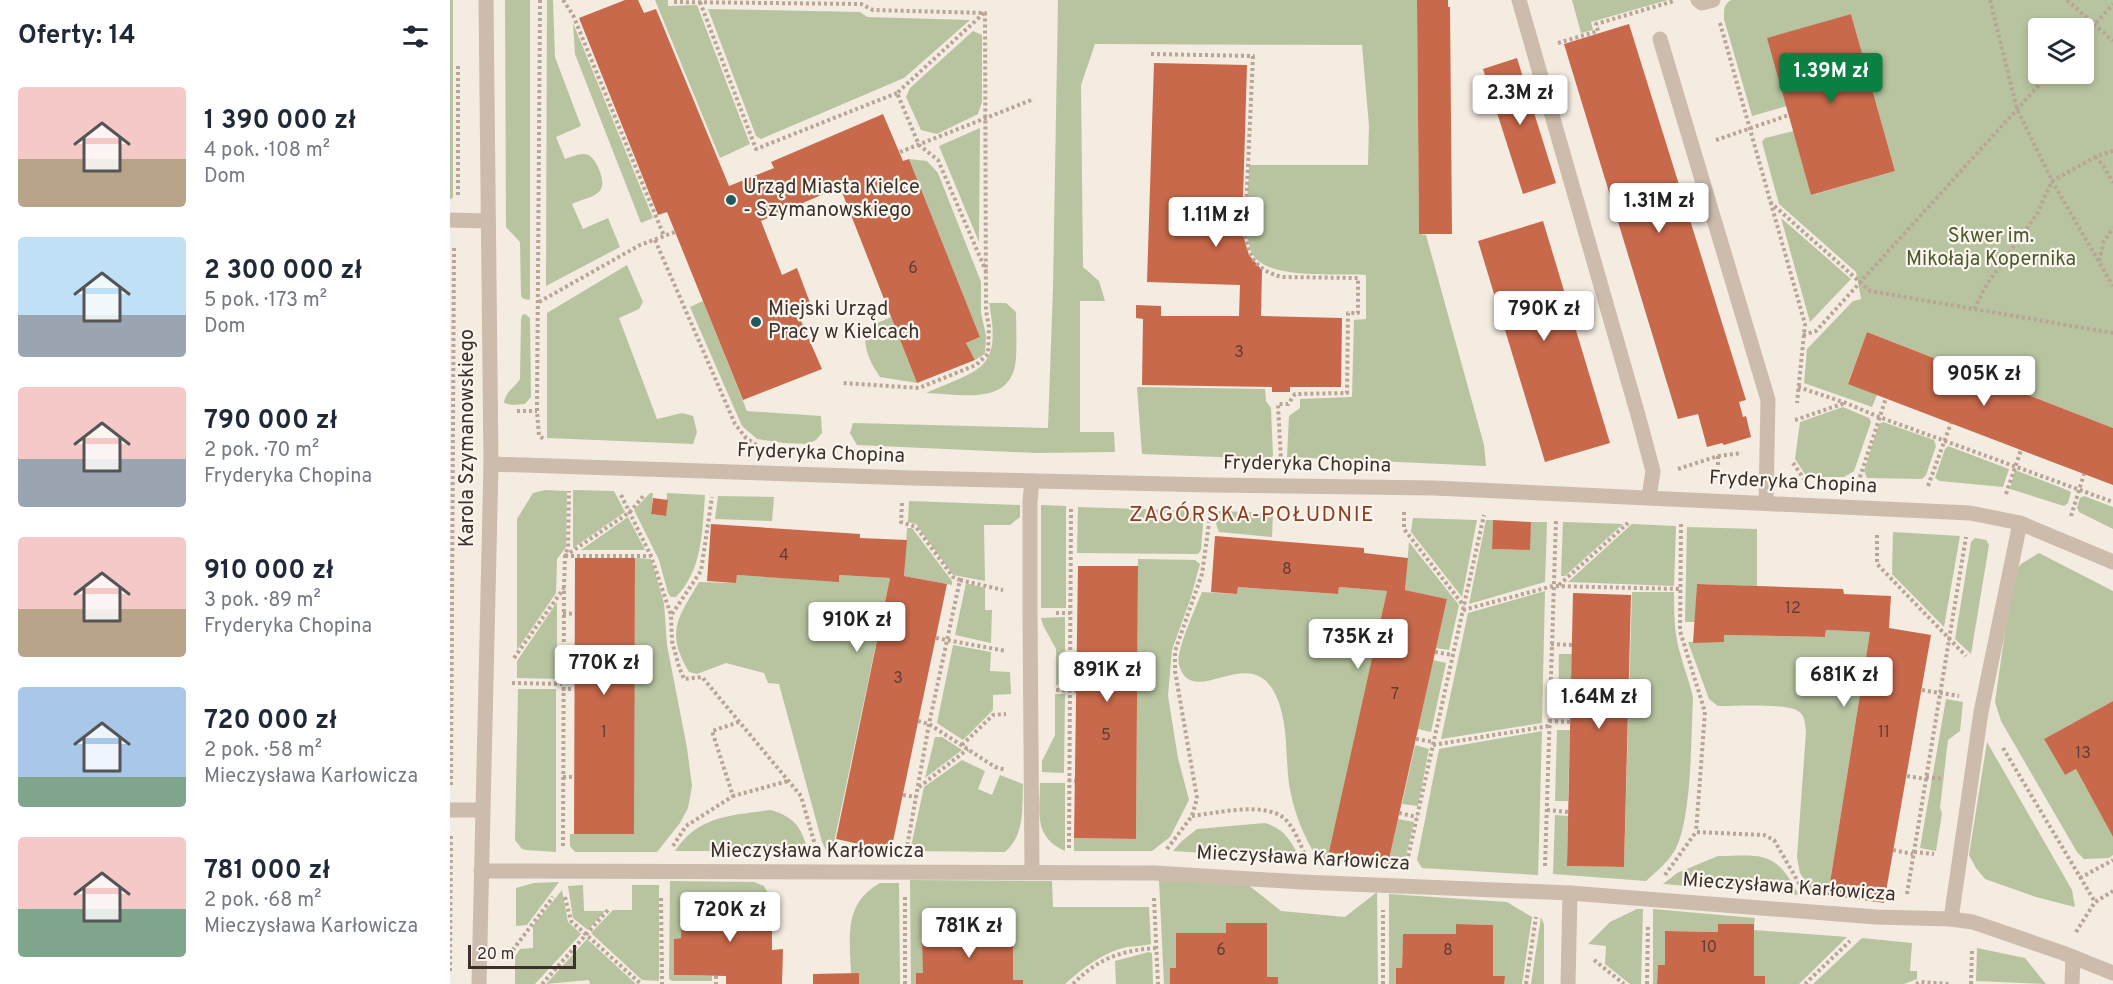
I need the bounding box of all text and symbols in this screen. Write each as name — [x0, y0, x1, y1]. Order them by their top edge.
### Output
map controls — [2028, 18, 2094, 84]
button: layers — [2028, 18, 2094, 84]
text: Oferty: 14 — [18, 20, 136, 53]
icon: filters — [399, 20, 432, 53]
pin: 1.39M zł — [1769, 53, 1893, 104]
text: 1.39M zł — [1793, 59, 1869, 85]
pin: 2.3M zł — [1465, 75, 1575, 126]
text: 2.3M zł — [1487, 81, 1553, 107]
text: 1 390 000 zł — [204, 105, 356, 138]
icon: home — [66, 111, 138, 183]
text: 4 pok. · 108 m² — [204, 138, 330, 164]
text: Dom — [204, 164, 245, 190]
place label: Urząd Miasta Kielce - Szymanowskiego — [743, 175, 920, 224]
pin: 1.31M zł — [1597, 183, 1721, 234]
text: 1.31M zł — [1624, 189, 1694, 215]
marker: Urząd Miasta Kielce - Szymanowskiego — [724, 193, 738, 207]
pin: 1.11M zł — [1154, 197, 1278, 248]
text: 1.11M zł — [1183, 203, 1249, 229]
park label: Skwer im. Mikołaja Kopernika — [1906, 224, 2076, 273]
text: 2 300 000 zł — [204, 255, 362, 288]
house number: 6 — [908, 259, 918, 279]
icon: home — [66, 261, 138, 333]
text: 5 pok. · 173 m² — [204, 288, 327, 314]
pin: 790K zł — [1489, 291, 1599, 342]
place label: Miejski Urząd Pracy w Kielcach — [768, 297, 919, 346]
text: 790K zł — [1508, 297, 1580, 323]
text: Dom — [204, 314, 245, 340]
marker: Miejski Urząd Pracy w Kielcach — [749, 315, 763, 329]
street label: Karola Szymanowskiego — [455, 329, 481, 547]
house number: 3 — [1234, 343, 1244, 363]
pin: 905K zł — [1929, 356, 2039, 407]
text: 905K zł — [1947, 362, 2021, 388]
text: 790 000 zł — [204, 405, 337, 438]
icon: home — [66, 411, 138, 483]
text: 2 pok. · 70 m² — [204, 438, 319, 464]
street label: Fryderyka Chopina — [737, 438, 905, 470]
street label: Fryderyka Chopina — [1223, 451, 1391, 479]
text: Fryderyka Chopina — [204, 464, 372, 490]
street label: Fryderyka Chopina — [1708, 466, 1878, 500]
district label: ZAGÓRSKA-POŁUDNIE — [1129, 501, 1375, 529]
house number: 4 — [779, 546, 789, 566]
text: 910 000 zł — [204, 555, 334, 588]
house number: 8 — [1282, 560, 1292, 580]
icon: home — [66, 561, 138, 633]
text: 3 pok. · 89 m² — [204, 588, 321, 614]
house number: 12 — [1785, 599, 1801, 619]
pin: 910K zł — [802, 602, 912, 653]
text: 910K zł — [822, 608, 892, 634]
text: Fryderyka Chopina — [204, 614, 372, 640]
pin: 735K zł — [1303, 619, 1413, 670]
text: 735K zł — [1323, 625, 1393, 651]
pin: 770K zł — [549, 645, 659, 696]
text: 770K zł — [569, 651, 639, 677]
pin: 891K zł — [1052, 652, 1162, 703]
pin: 681K zł — [1789, 657, 1899, 708]
text: 891K zł — [1073, 658, 1141, 684]
text: 681K zł — [1810, 663, 1878, 689]
house number: 3 — [893, 669, 903, 689]
pin: 1.64M zł — [1537, 679, 1661, 730]
house number: 7 — [1391, 685, 1399, 705]
text: 1.64M zł — [1561, 685, 1637, 711]
text: 720 000 zł — [204, 705, 337, 738]
icon: home — [66, 711, 138, 783]
house number: 1 — [601, 723, 607, 743]
house number: 11 — [1878, 723, 1890, 743]
house number: 5 — [1101, 726, 1111, 746]
text: 2 pok. · 58 m² — [204, 738, 322, 764]
house number: 13 — [2075, 744, 2091, 764]
text: Mieczysława Karłowicza — [204, 764, 418, 790]
street label: Mieczysława Karłowicza — [710, 839, 924, 865]
street label: Mieczysława Karłowicza — [1195, 840, 1411, 878]
text: 781 000 zł — [204, 855, 330, 888]
icon: home — [66, 861, 138, 933]
street label: Mieczysława Karłowicza — [1681, 868, 1897, 908]
text: 2 pok. · 68 m² — [204, 888, 321, 914]
pin: 720K zł — [675, 892, 785, 943]
text: 720K zł — [694, 898, 766, 924]
pin: 781K zł — [914, 908, 1024, 959]
text: Mieczysława Karłowicza — [204, 914, 418, 940]
text: 781K zł — [936, 914, 1002, 940]
house number: 10 — [1701, 938, 1717, 958]
house number: 6 — [1216, 941, 1226, 961]
house number: 8 — [1443, 941, 1453, 961]
scale bar — [468, 942, 576, 970]
text: 20 m — [477, 945, 514, 965]

